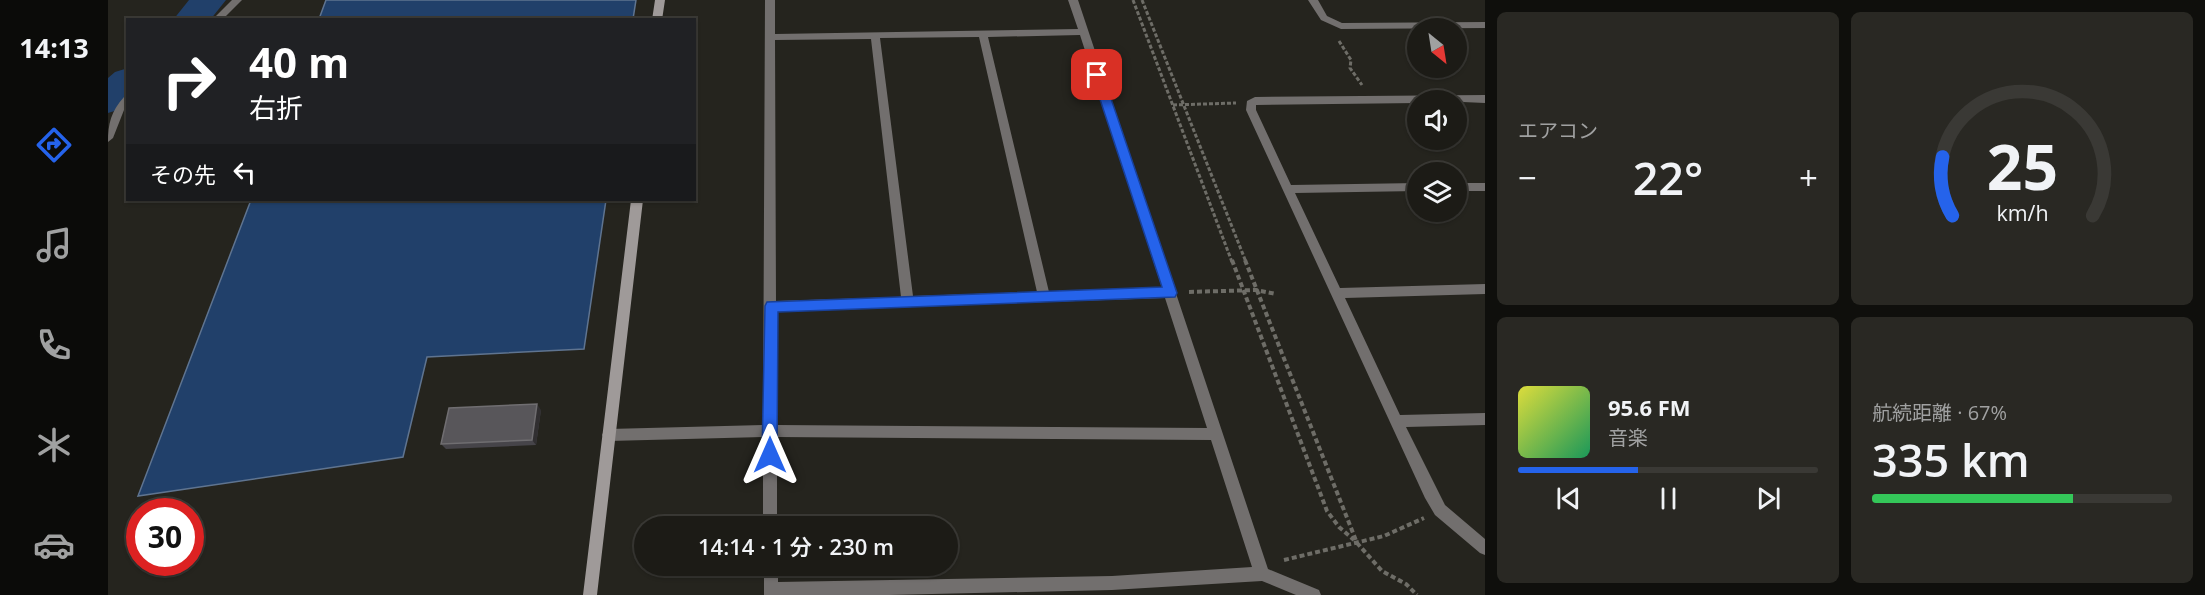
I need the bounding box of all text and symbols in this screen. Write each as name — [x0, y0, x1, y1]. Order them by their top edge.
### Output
north arrow — [1407, 18, 1467, 78]
map controls — [1407, 18, 1467, 222]
text: 14:13 — [19, 29, 89, 66]
text: 40 m — [249, 33, 349, 90]
icon: right — [150, 42, 228, 120]
pin — [1071, 49, 1122, 100]
icon: arrive — [1080, 58, 1113, 91]
text: 右折 — [249, 89, 303, 126]
button: sound — [1407, 90, 1467, 150]
text: エアコン — [1518, 117, 1598, 144]
text: 25 — [1986, 123, 2058, 208]
icon: directions — [33, 124, 75, 166]
text: 22° — [1633, 147, 1703, 208]
text: − — [1518, 155, 1537, 200]
text: + — [1799, 155, 1818, 200]
icon: left — [228, 156, 261, 189]
text: その先 — [150, 159, 216, 189]
button: layers — [1407, 162, 1467, 222]
text: km/h — [1996, 198, 2048, 227]
icon: music — [33, 224, 75, 266]
icon: phone — [33, 324, 75, 366]
text: 95.6 FM — [1608, 392, 1691, 422]
text: 航続距離 · 67% — [1872, 399, 2007, 426]
position arrow — [738, 423, 802, 487]
icon: climate — [33, 424, 75, 466]
text: 音楽 — [1608, 424, 1648, 451]
text: 335 km — [1872, 429, 2030, 490]
icon: previous — [1552, 482, 1585, 515]
icon: pause — [1652, 482, 1685, 515]
icon: next — [1752, 482, 1785, 515]
speed limit sign: 30 — [126, 498, 204, 576]
icon: car — [33, 524, 75, 566]
text: 14:14 · 1 分 · 230 m — [698, 531, 894, 561]

